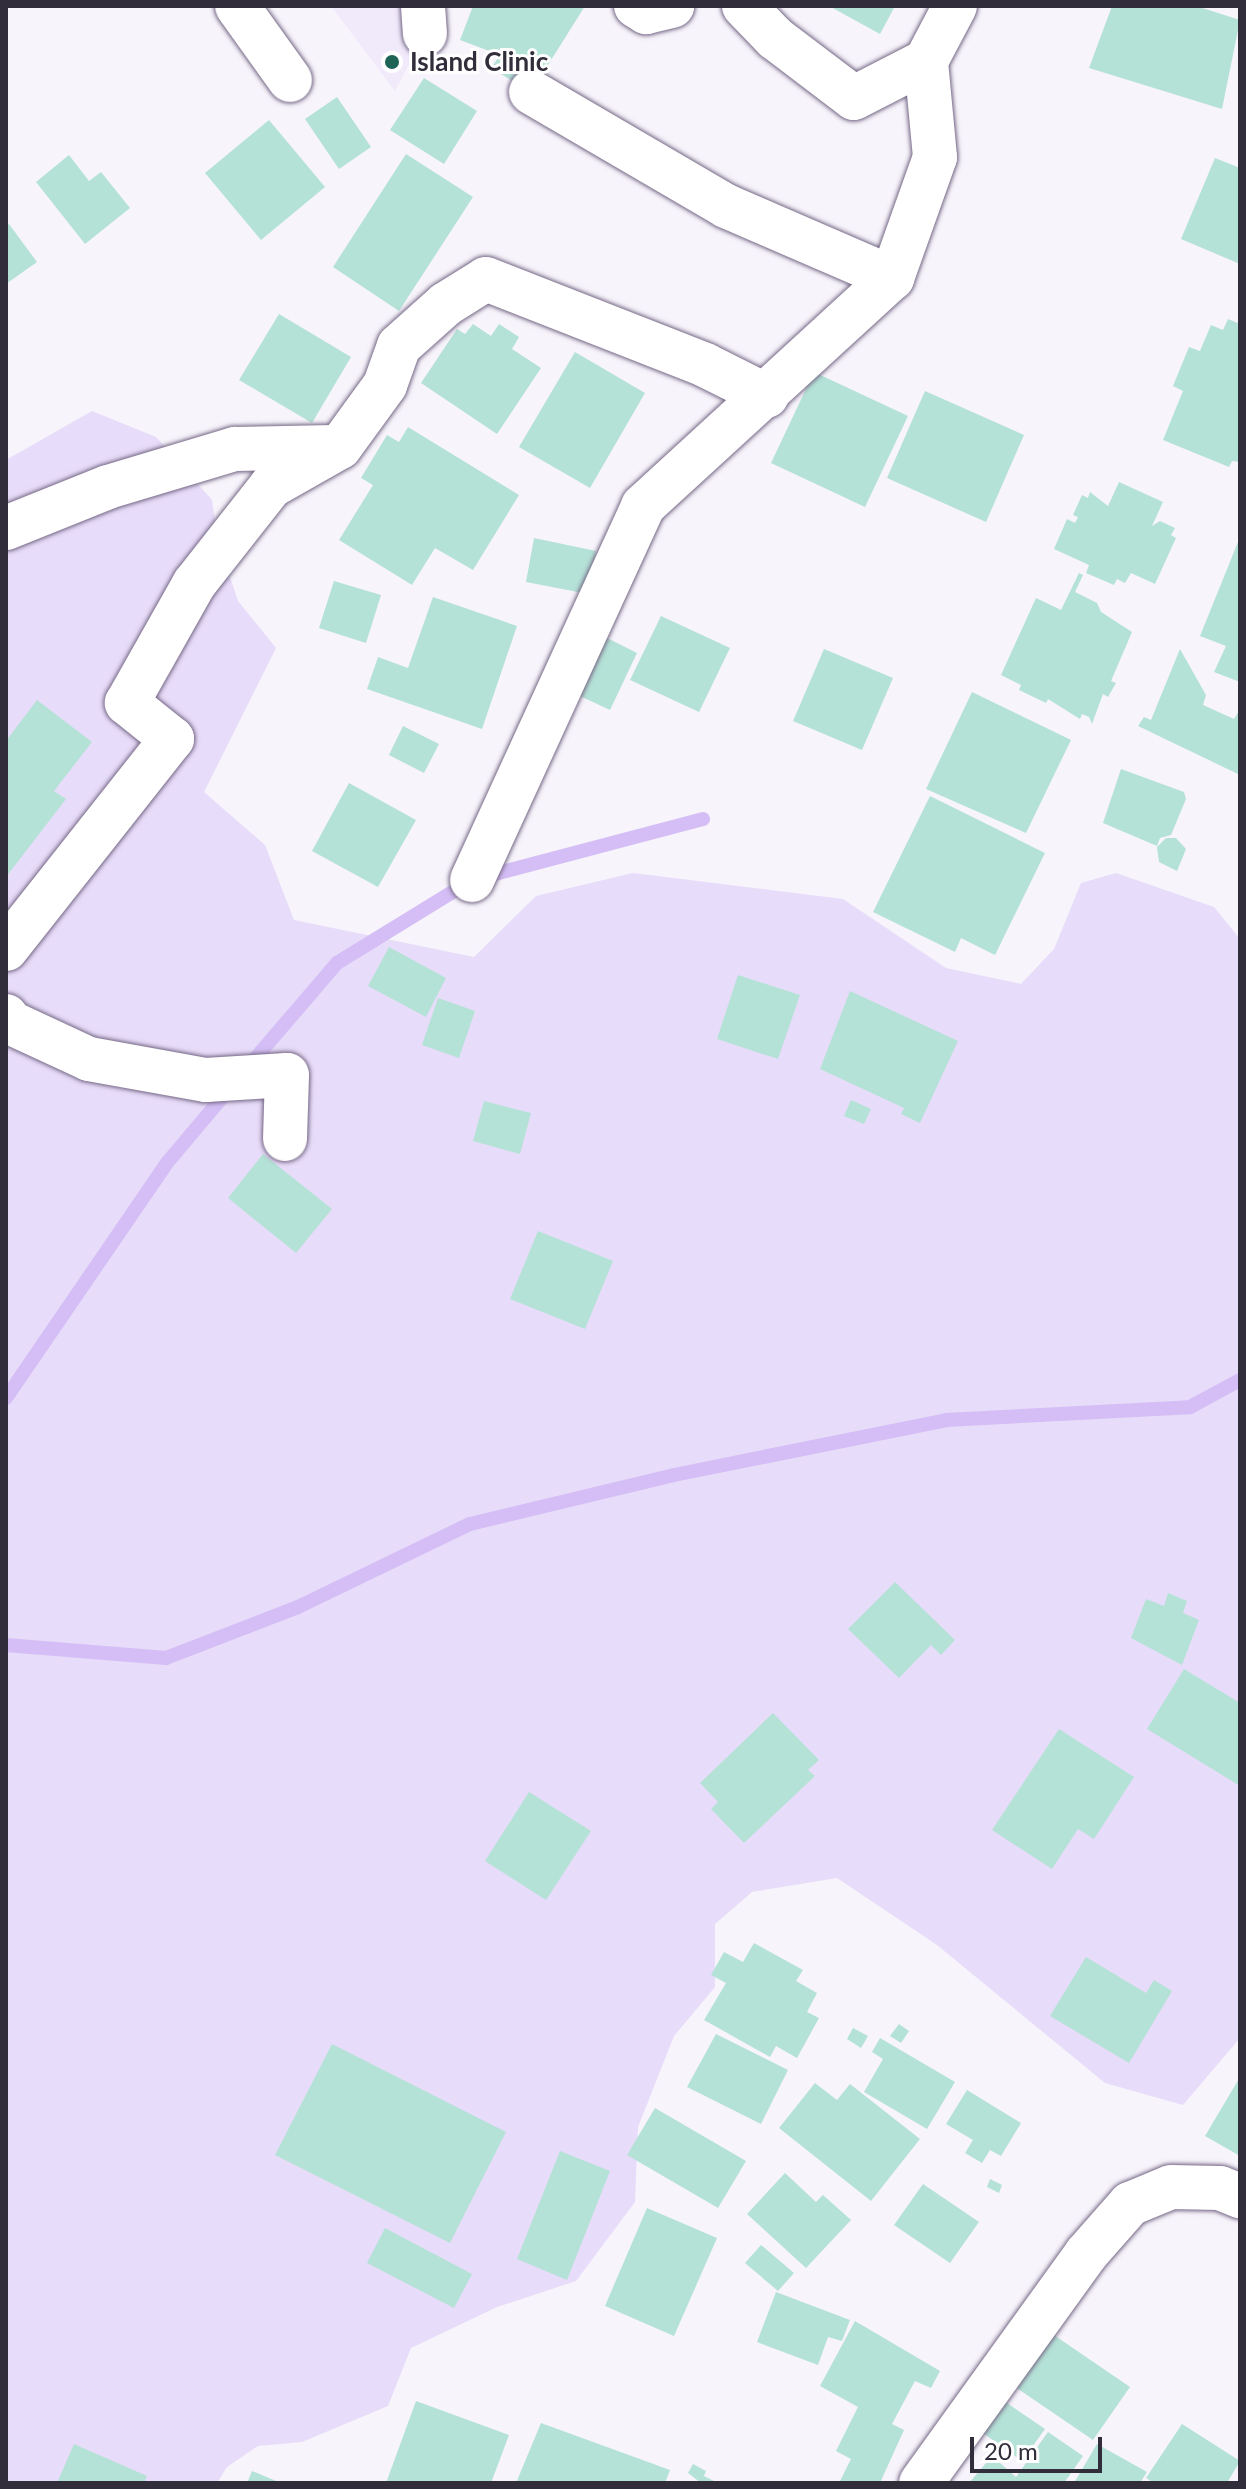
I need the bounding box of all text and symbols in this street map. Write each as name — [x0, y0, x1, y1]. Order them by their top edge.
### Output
place label: Island Clinic — [410, 46, 548, 78]
marker: Island Clinic — [381, 51, 403, 73]
scale bar — [974, 2421, 1106, 2471]
text: 20 m — [984, 2436, 1038, 2465]

